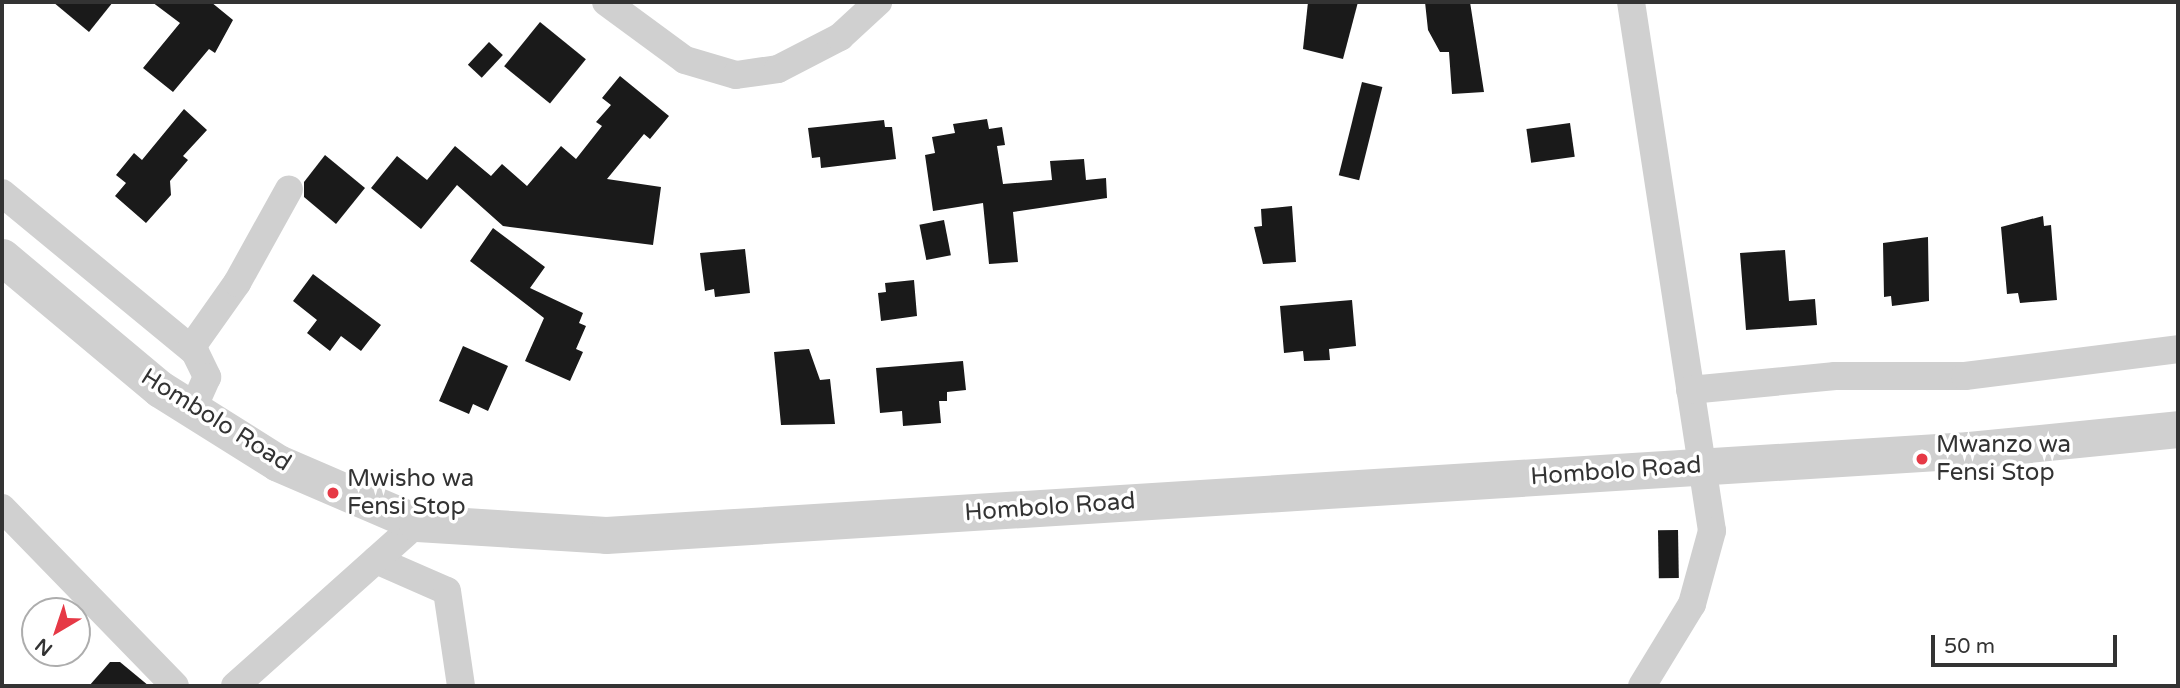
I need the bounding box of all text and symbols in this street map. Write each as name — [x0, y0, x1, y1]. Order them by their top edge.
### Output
street label: Hombolo Road — [136, 362, 296, 478]
place label: Mwanzo wa Fensi Stop — [1936, 431, 2071, 487]
street label: Hombolo Road — [1530, 451, 1702, 491]
marker: Mwanzo wa Fensi Stop — [1914, 451, 1930, 467]
place label: Mwisho wa Fensi Stop — [347, 465, 474, 521]
marker: Mwisho wa Fensi Stop — [325, 485, 341, 501]
street label: Hombolo Road — [964, 487, 1136, 527]
north arrow — [21, 597, 91, 667]
scale bar — [1935, 622, 2120, 666]
text: N — [31, 633, 57, 660]
text: 50 m — [1944, 634, 1995, 659]

